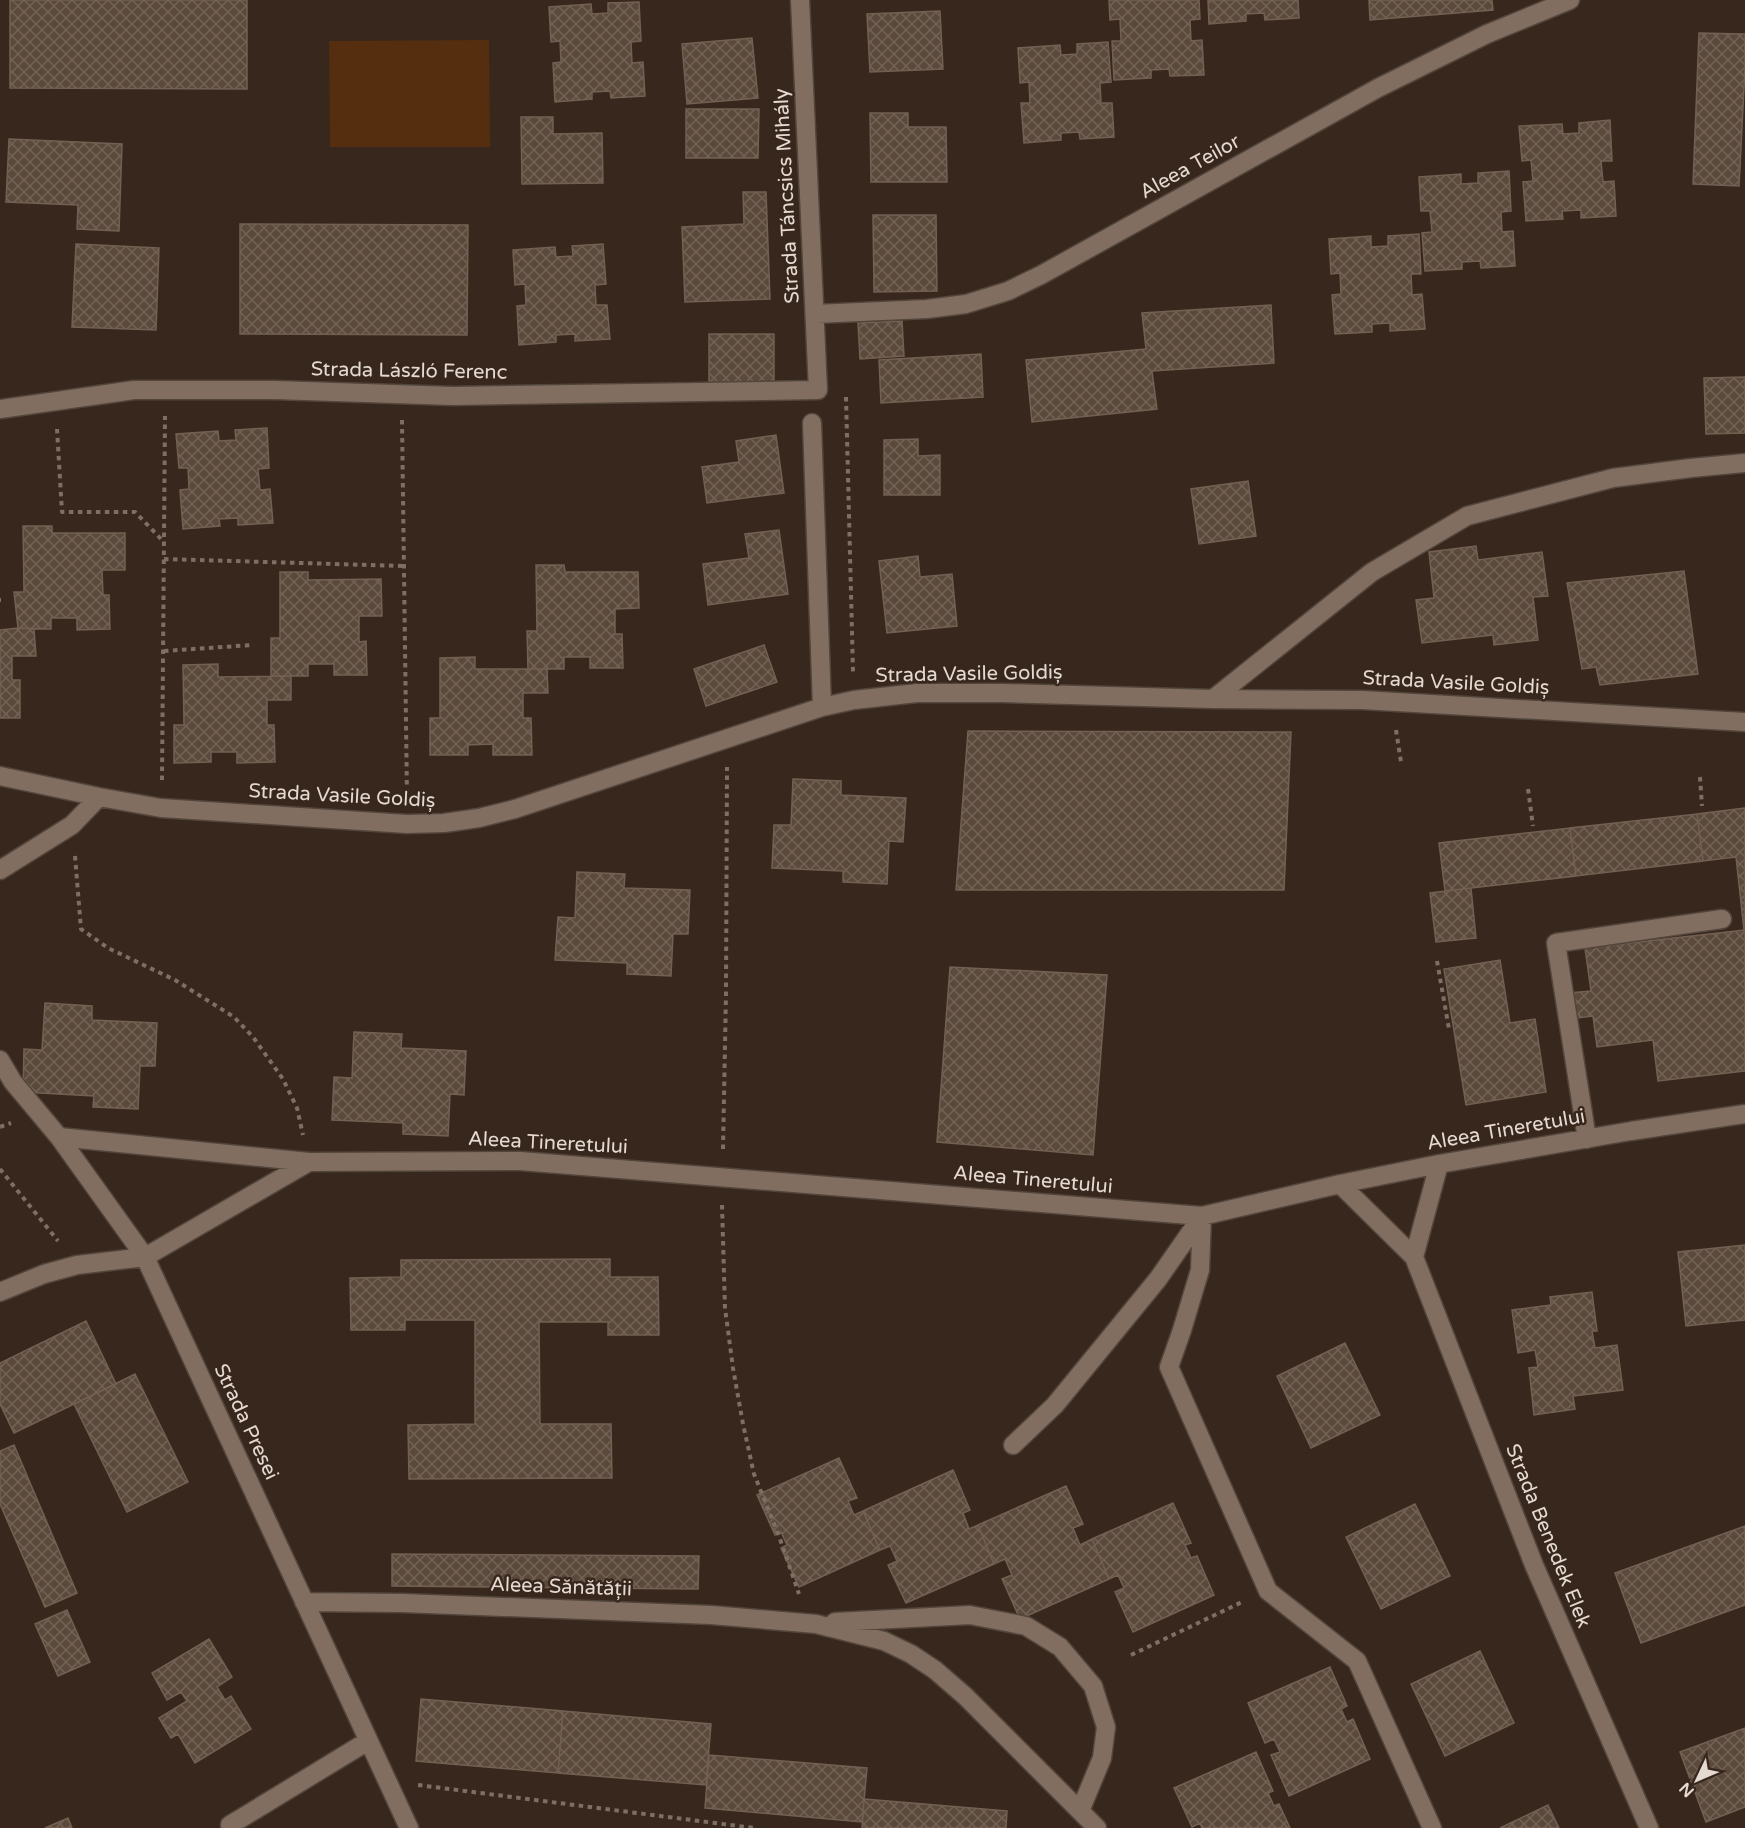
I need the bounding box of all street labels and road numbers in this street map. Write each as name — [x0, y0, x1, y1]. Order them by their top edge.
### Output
street label: Strada Táncsics Mihály — [769, 88, 805, 304]
street label: Aleea Teilor — [1136, 129, 1245, 204]
street label: Strada László Ferenc — [311, 357, 507, 385]
street label: Strada Vasile Goldiș — [875, 660, 1063, 688]
street label: Strada Vasile Goldiș — [1362, 666, 1550, 700]
street label: Strada Vasile Goldiș — [248, 779, 436, 813]
street label: Aleea Tineretului — [1425, 1104, 1587, 1156]
street label: Aleea Tineretului — [467, 1127, 629, 1159]
street label: Aleea Tineretului — [952, 1161, 1114, 1199]
street label: Strada Presei — [209, 1360, 283, 1484]
street label: Strada Benedek Elek — [1500, 1441, 1596, 1631]
street label: Aleea Sănătății — [490, 1573, 632, 1601]

